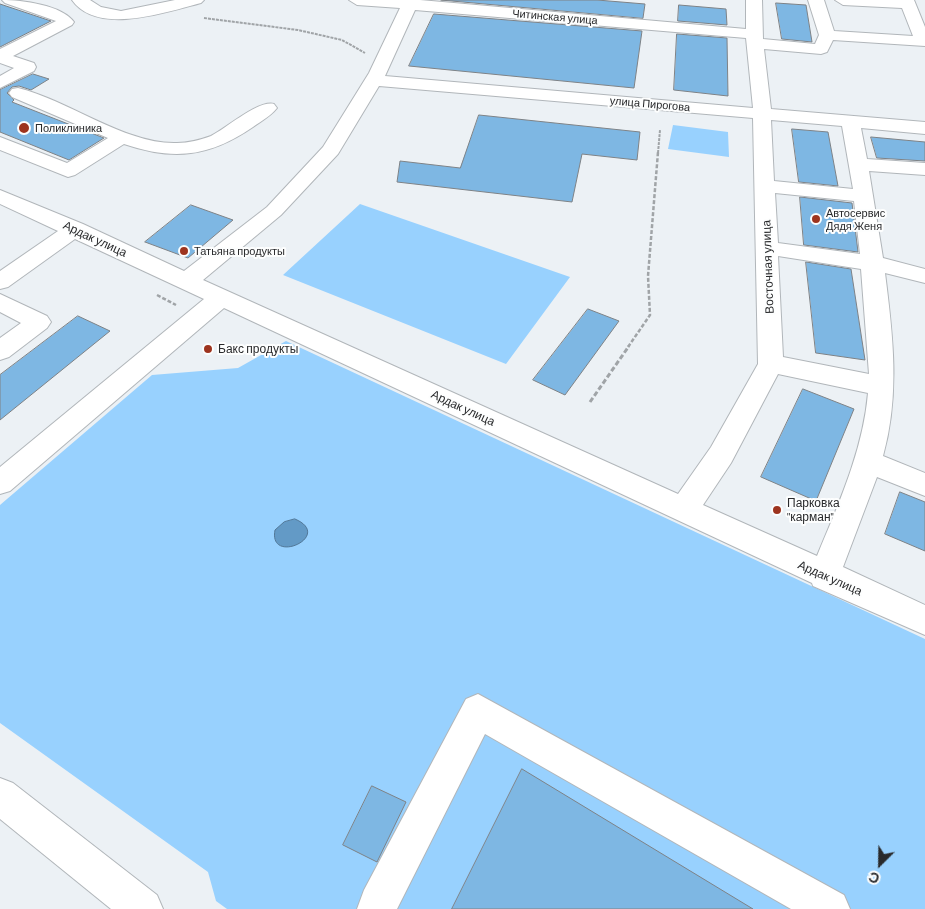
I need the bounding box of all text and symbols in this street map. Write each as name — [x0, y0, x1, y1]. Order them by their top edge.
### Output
street label: Читинская улица — [512, 7, 598, 27]
street label: улица Пирогова — [609, 94, 691, 114]
marker: Поликлиника — [17, 121, 31, 135]
place label: Поликлиника — [35, 121, 102, 135]
place label: Автосервис Дядя Женя — [826, 206, 885, 232]
marker: Автосервис Дядя Женя — [810, 213, 822, 225]
street label: Ардак улица — [61, 218, 129, 260]
street label: Восточная улица — [759, 220, 777, 314]
place label: Татьяна продукты — [194, 244, 285, 258]
marker: Татьяна продукты — [178, 245, 190, 257]
place label: Бакс продукты — [218, 342, 298, 356]
marker: Бакс продукты — [202, 343, 214, 355]
street label: Ардак улица — [429, 387, 497, 429]
place label: Парковка "карман" — [787, 496, 840, 524]
marker: Парковка "карман" — [771, 504, 783, 516]
street label: Ардак улица — [796, 557, 864, 599]
north arrow — [855, 839, 905, 889]
text: С — [866, 868, 882, 888]

